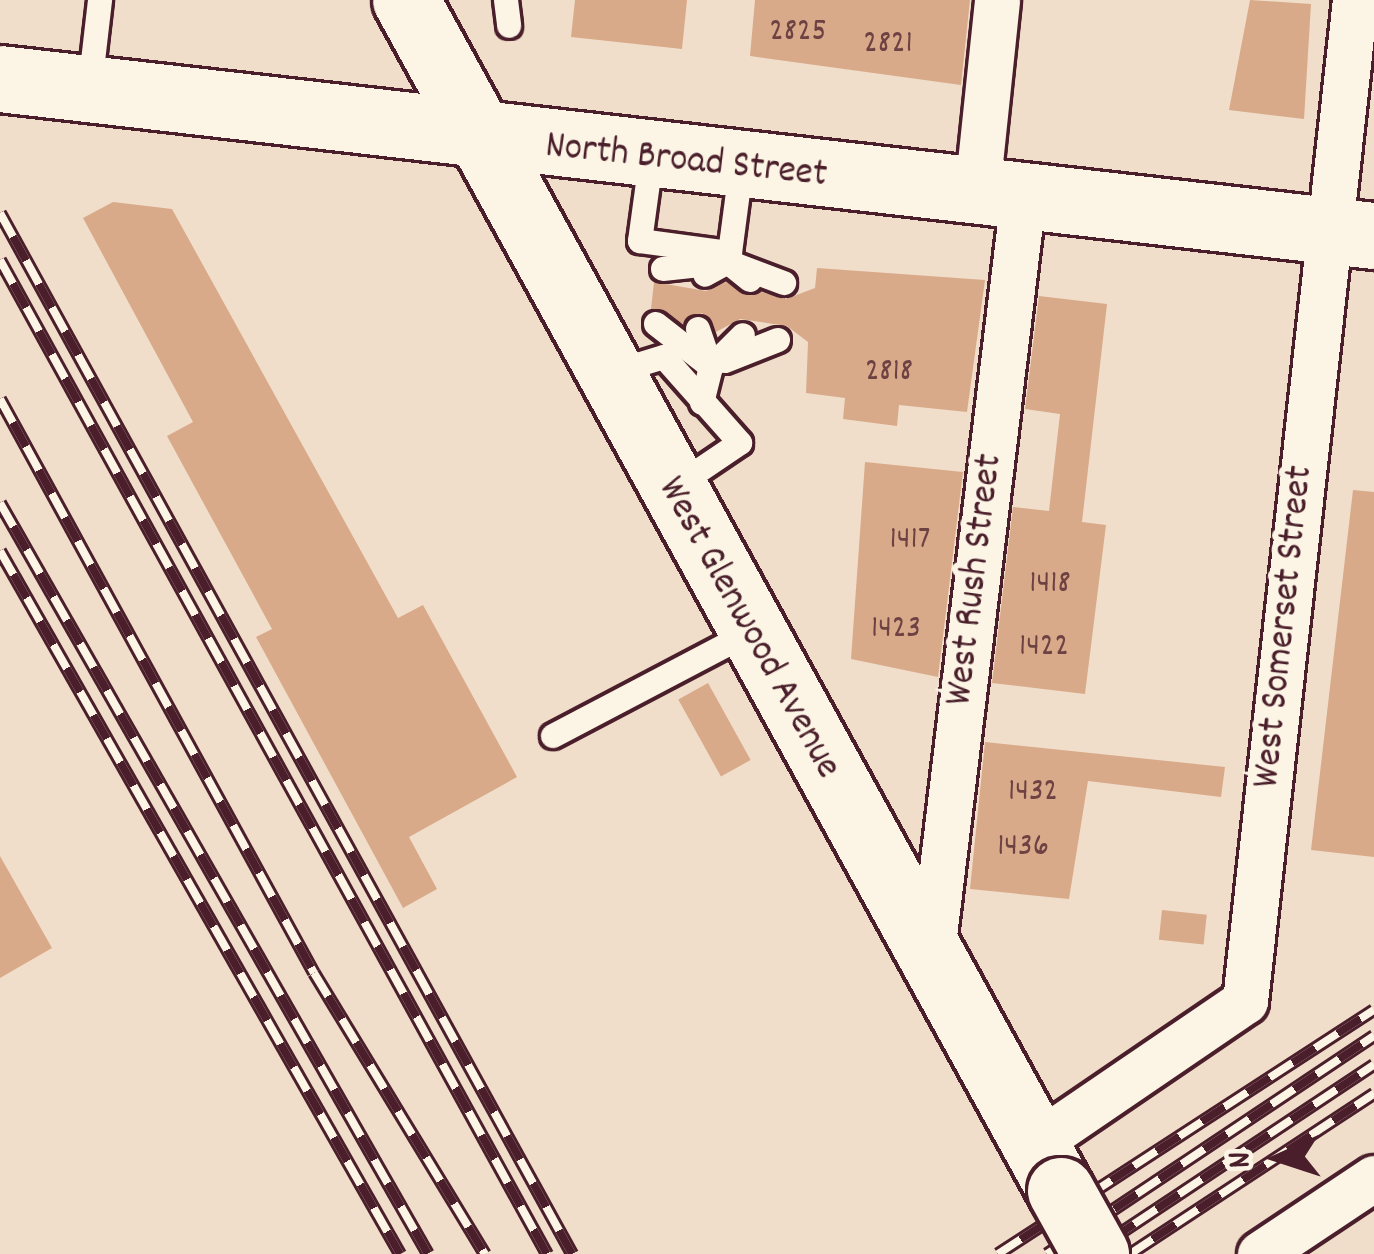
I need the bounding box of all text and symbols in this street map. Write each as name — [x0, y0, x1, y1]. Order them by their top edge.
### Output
house number: 2825 — [769, 13, 827, 53]
house number: 2821 — [863, 25, 913, 65]
street label: North Broad Street — [543, 125, 829, 201]
house number: 2818 — [865, 353, 913, 393]
street label: West Rush Street — [938, 452, 1016, 708]
street label: West Somerset Street — [1246, 463, 1326, 791]
street label: West Glenwood Avenue — [645, 470, 849, 788]
house number: 1417 — [890, 521, 930, 561]
house number: 1418 — [1029, 565, 1071, 605]
house number: 1423 — [871, 610, 921, 650]
house number: 1422 — [1019, 628, 1069, 668]
house number: 1432 — [1008, 773, 1058, 813]
house number: 1436 — [997, 828, 1049, 868]
north arrow — [1218, 1098, 1338, 1218]
text: N — [1218, 1151, 1265, 1169]

